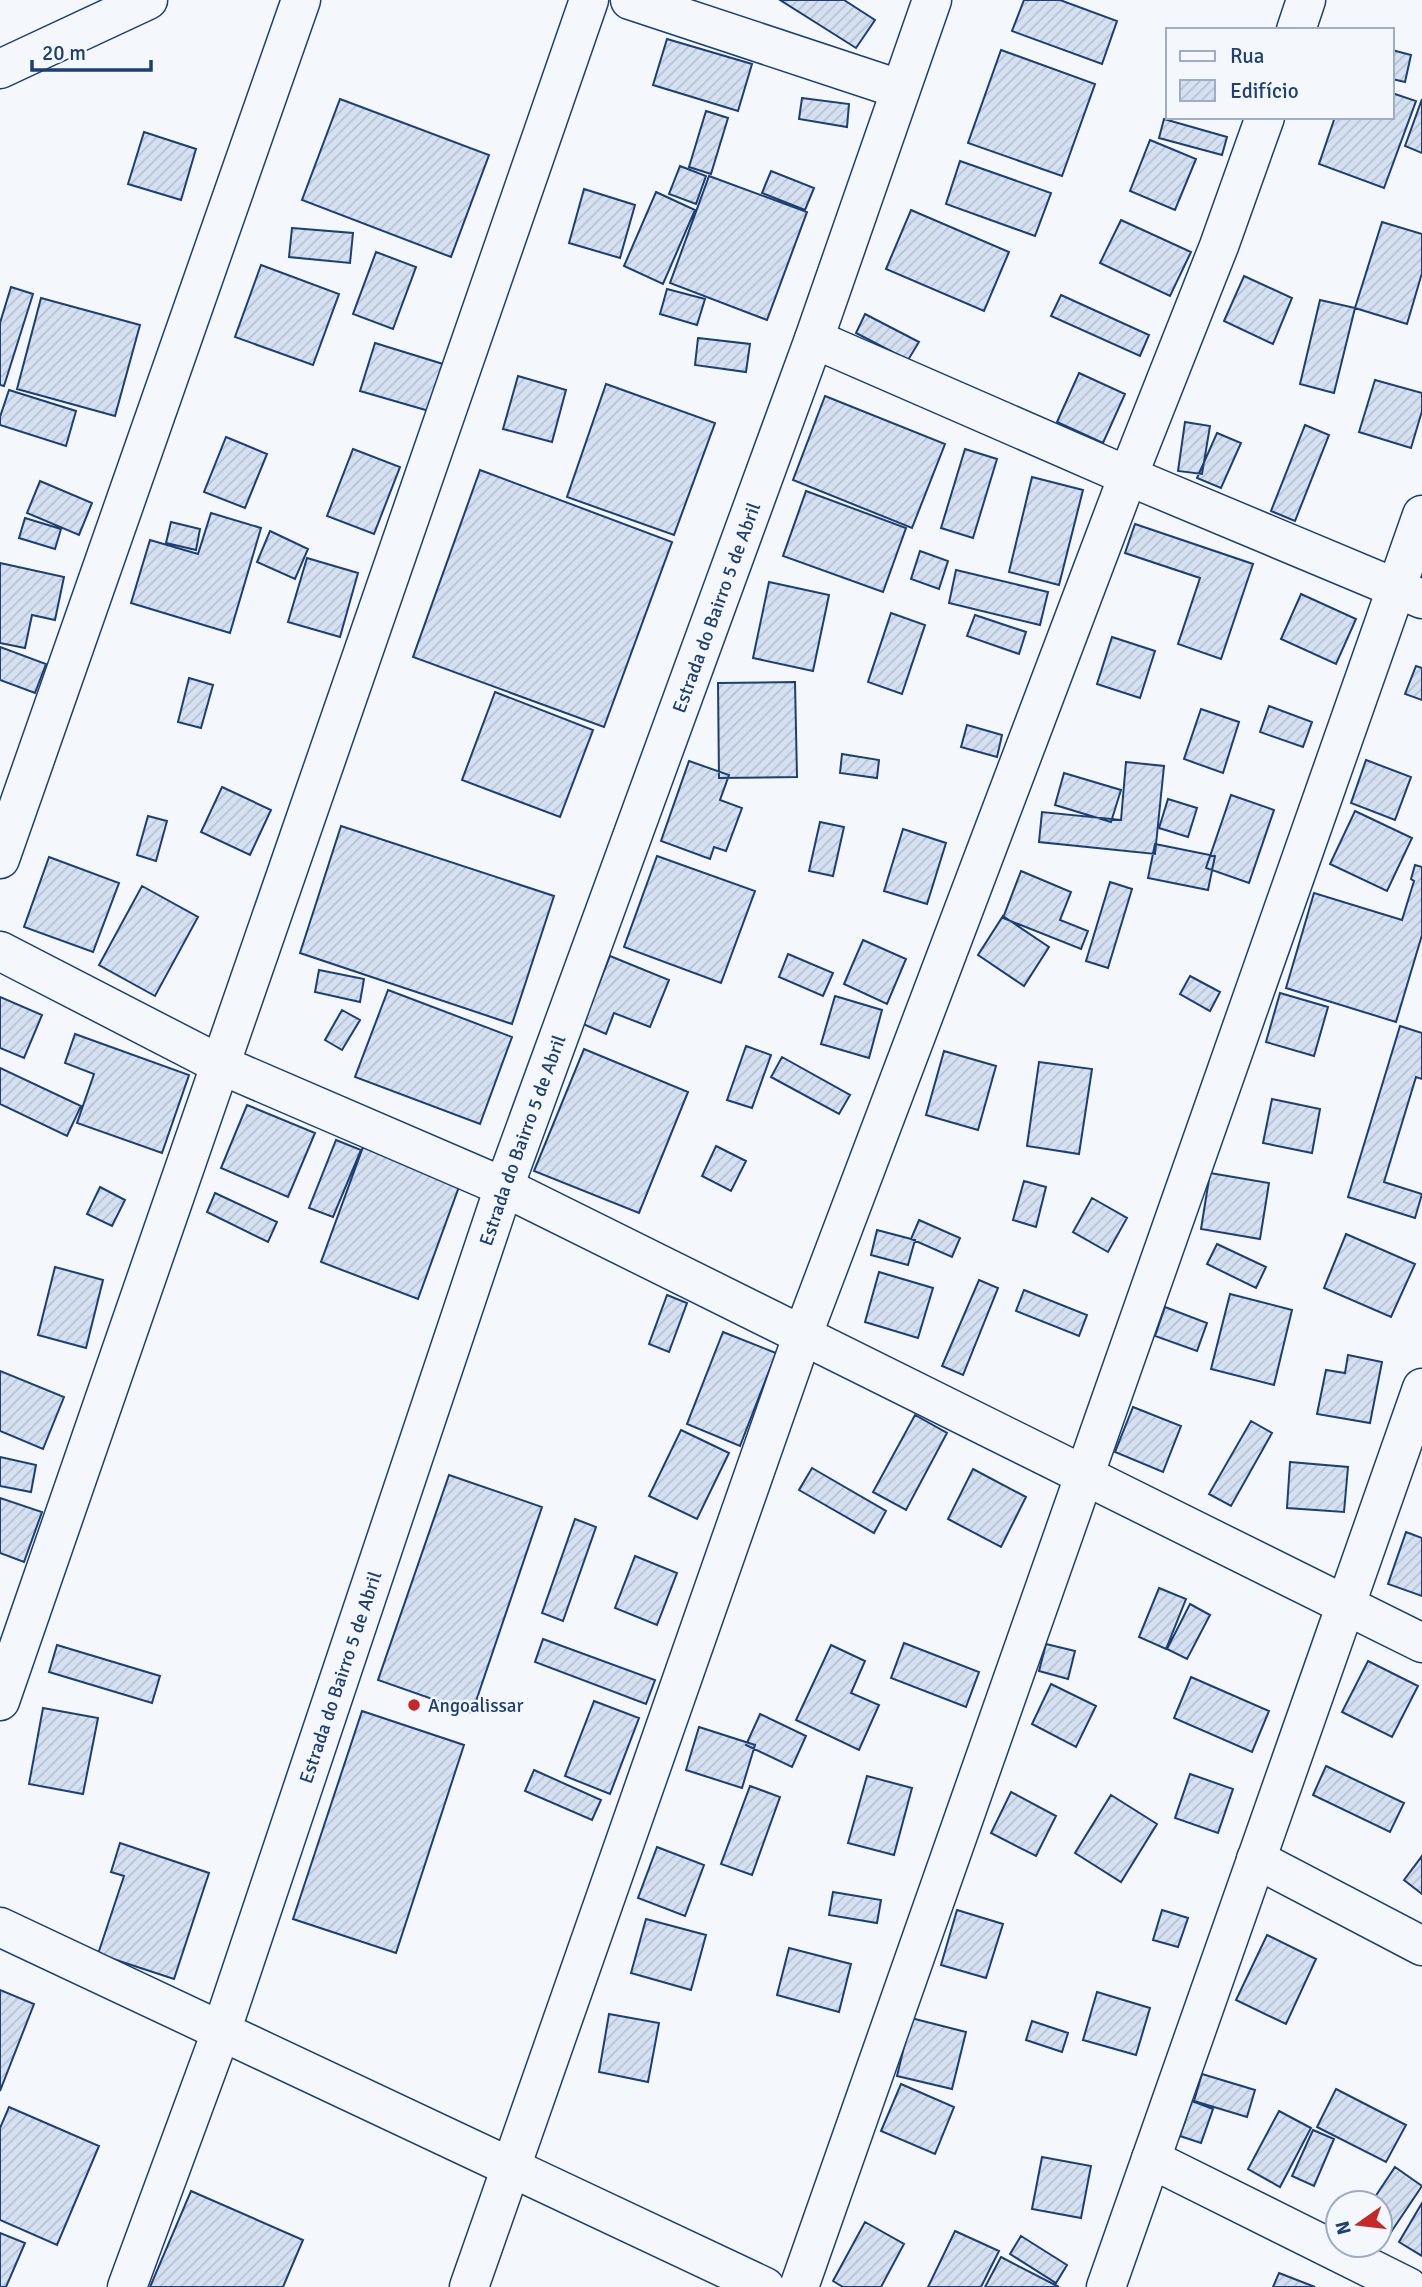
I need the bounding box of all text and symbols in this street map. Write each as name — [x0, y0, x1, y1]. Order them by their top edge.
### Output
scale bar — [32, 28, 150, 72]
legend — [1166, 28, 1394, 119]
text: 20 m — [42, 40, 86, 66]
text: Rua — [1230, 43, 1264, 69]
text: Edifício — [1230, 78, 1299, 104]
street label: Estrada do Bairro 5 de Abril — [667, 499, 766, 716]
street label: Estrada do Bairro 5 de Abril — [474, 1032, 572, 1249]
street label: Estrada do Bairro 5 de Abril — [294, 1568, 387, 1787]
place label: Angoalissar — [428, 1694, 523, 1718]
marker: Angoalissar — [406, 1697, 422, 1713]
north arrow — [1324, 2189, 1394, 2259]
text: N — [1330, 2219, 1357, 2237]

